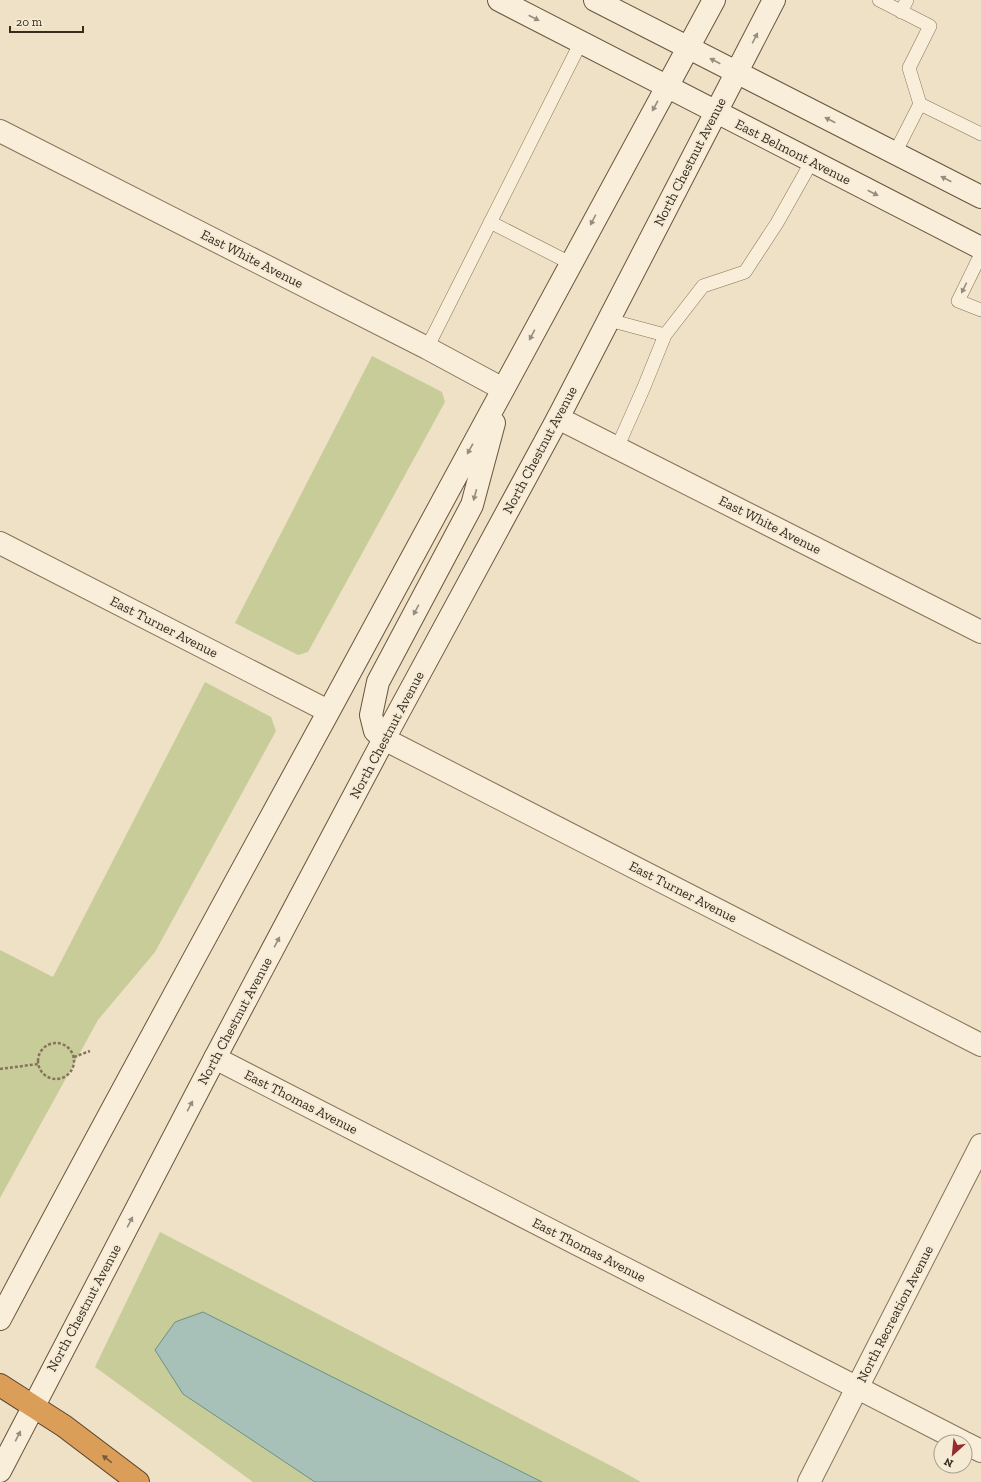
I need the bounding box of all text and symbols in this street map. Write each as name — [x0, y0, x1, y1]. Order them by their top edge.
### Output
scale bar — [10, 8, 83, 34]
text: 20 m — [16, 15, 43, 29]
one-way arrow — [528, 15, 540, 21]
one-way arrow — [752, 32, 758, 44]
one-way arrow — [709, 58, 720, 64]
street label: North Chestnut Avenue — [650, 94, 730, 229]
one-way arrow — [652, 100, 659, 112]
street label: East Belmont Avenue — [732, 115, 854, 189]
one-way arrow — [825, 117, 836, 123]
one-way arrow — [940, 176, 952, 182]
one-way arrow — [868, 189, 879, 196]
one-way arrow — [590, 214, 596, 226]
street label: East White Avenue — [198, 226, 306, 292]
one-way arrow — [961, 283, 967, 294]
one-way arrow — [528, 329, 535, 340]
street label: North Chestnut Avenue — [499, 383, 581, 517]
one-way arrow — [467, 443, 473, 455]
one-way arrow — [471, 488, 477, 501]
street label: East White Avenue — [716, 492, 824, 558]
street label: East Turner Avenue — [107, 592, 221, 662]
one-way arrow — [413, 605, 419, 616]
street label: North Chestnut Avenue — [346, 668, 428, 802]
street label: East Turner Avenue — [626, 857, 740, 927]
one-way arrow — [273, 936, 280, 948]
street label: North Chestnut Avenue — [194, 954, 276, 1088]
street label: East Thomas Avenue — [241, 1066, 361, 1138]
one-way arrow — [186, 1101, 193, 1112]
street label: East Thomas Avenue — [529, 1214, 649, 1286]
one-way arrow — [126, 1216, 133, 1227]
street label: North Chestnut Avenue — [43, 1241, 125, 1375]
street label: North Recreation Avenue — [853, 1242, 937, 1385]
one-way arrow — [15, 1430, 21, 1442]
north arrow — [933, 1434, 973, 1474]
one-way arrow — [102, 1454, 113, 1463]
text: N — [941, 1454, 955, 1470]

